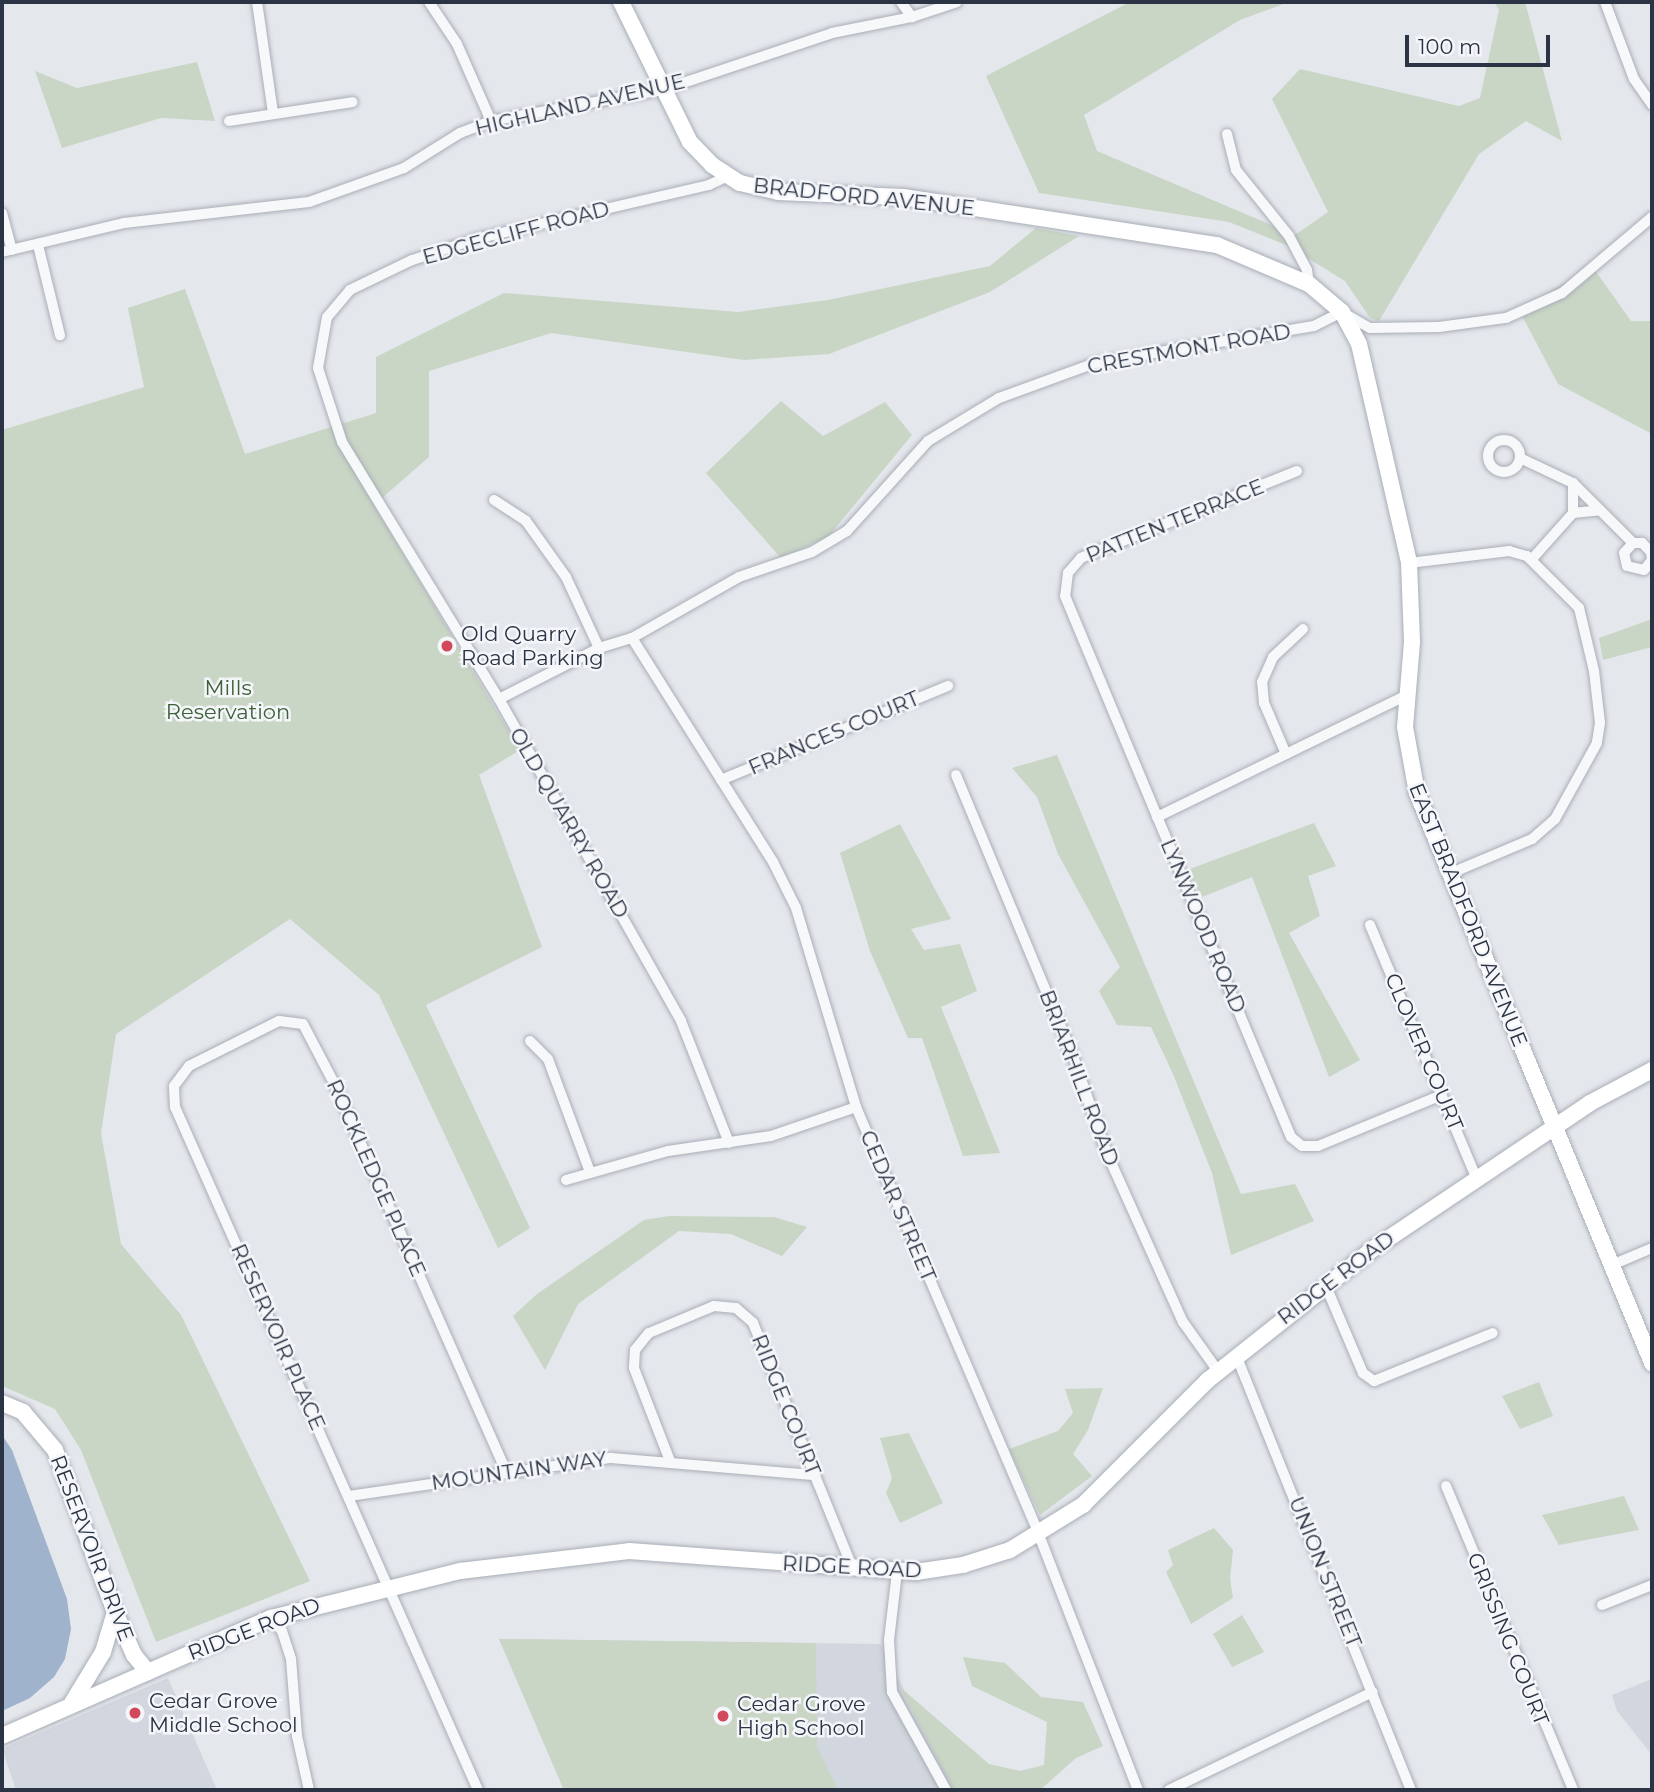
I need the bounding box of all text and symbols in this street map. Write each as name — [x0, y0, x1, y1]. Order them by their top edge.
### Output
scale bar — [1409, 21, 1554, 65]
text: 100 m — [1418, 34, 1481, 59]
street label: HIGHLAND AVENUE — [473, 69, 687, 141]
street label: BRADFORD AVENUE — [752, 173, 976, 221]
street label: EDGECLIFF ROAD — [420, 196, 612, 270]
street label: CRESTMONT ROAD — [1085, 319, 1293, 379]
street label: PATTEN TERRACE — [1082, 474, 1268, 568]
place label: Old Quarry Road Parking — [461, 621, 604, 671]
marker: Old Quarry Road Parking — [439, 638, 455, 654]
park label: Mills Reservation — [166, 675, 290, 725]
street label: FRANCES COURT — [745, 686, 923, 780]
street label: OLD QUARRY ROAD — [504, 723, 634, 923]
street label: EAST BRADFORD AVENUE — [1404, 780, 1532, 1050]
street label: LYNWOOD ROAD — [1155, 835, 1251, 1017]
street label: CLOVER COURT — [1379, 969, 1469, 1135]
street label: BRIARHILL ROAD — [1034, 987, 1124, 1169]
street label: ROCKLEDGE PLACE — [321, 1075, 431, 1281]
street label: CEDAR STREET — [855, 1127, 941, 1285]
street label: RIDGE ROAD — [1273, 1226, 1399, 1330]
street label: RESERVOIR PLACE — [226, 1240, 330, 1434]
street label: RIDGE COURT — [746, 1331, 826, 1479]
street label: MOUNTAIN WAY — [430, 1446, 608, 1496]
street label: RESERVOIR DRIVE — [45, 1451, 139, 1645]
street label: UNION STREET — [1283, 1493, 1367, 1651]
street label: GRISSING COURT — [1462, 1549, 1554, 1729]
street label: RIDGE ROAD — [782, 1551, 922, 1583]
street label: RIDGE ROAD — [184, 1592, 324, 1666]
place label: Cedar Grove Middle School — [149, 1688, 298, 1738]
place label: Cedar Grove High School — [737, 1691, 866, 1741]
marker: Cedar Grove Middle School — [127, 1705, 143, 1721]
marker: Cedar Grove High School — [715, 1708, 731, 1724]

